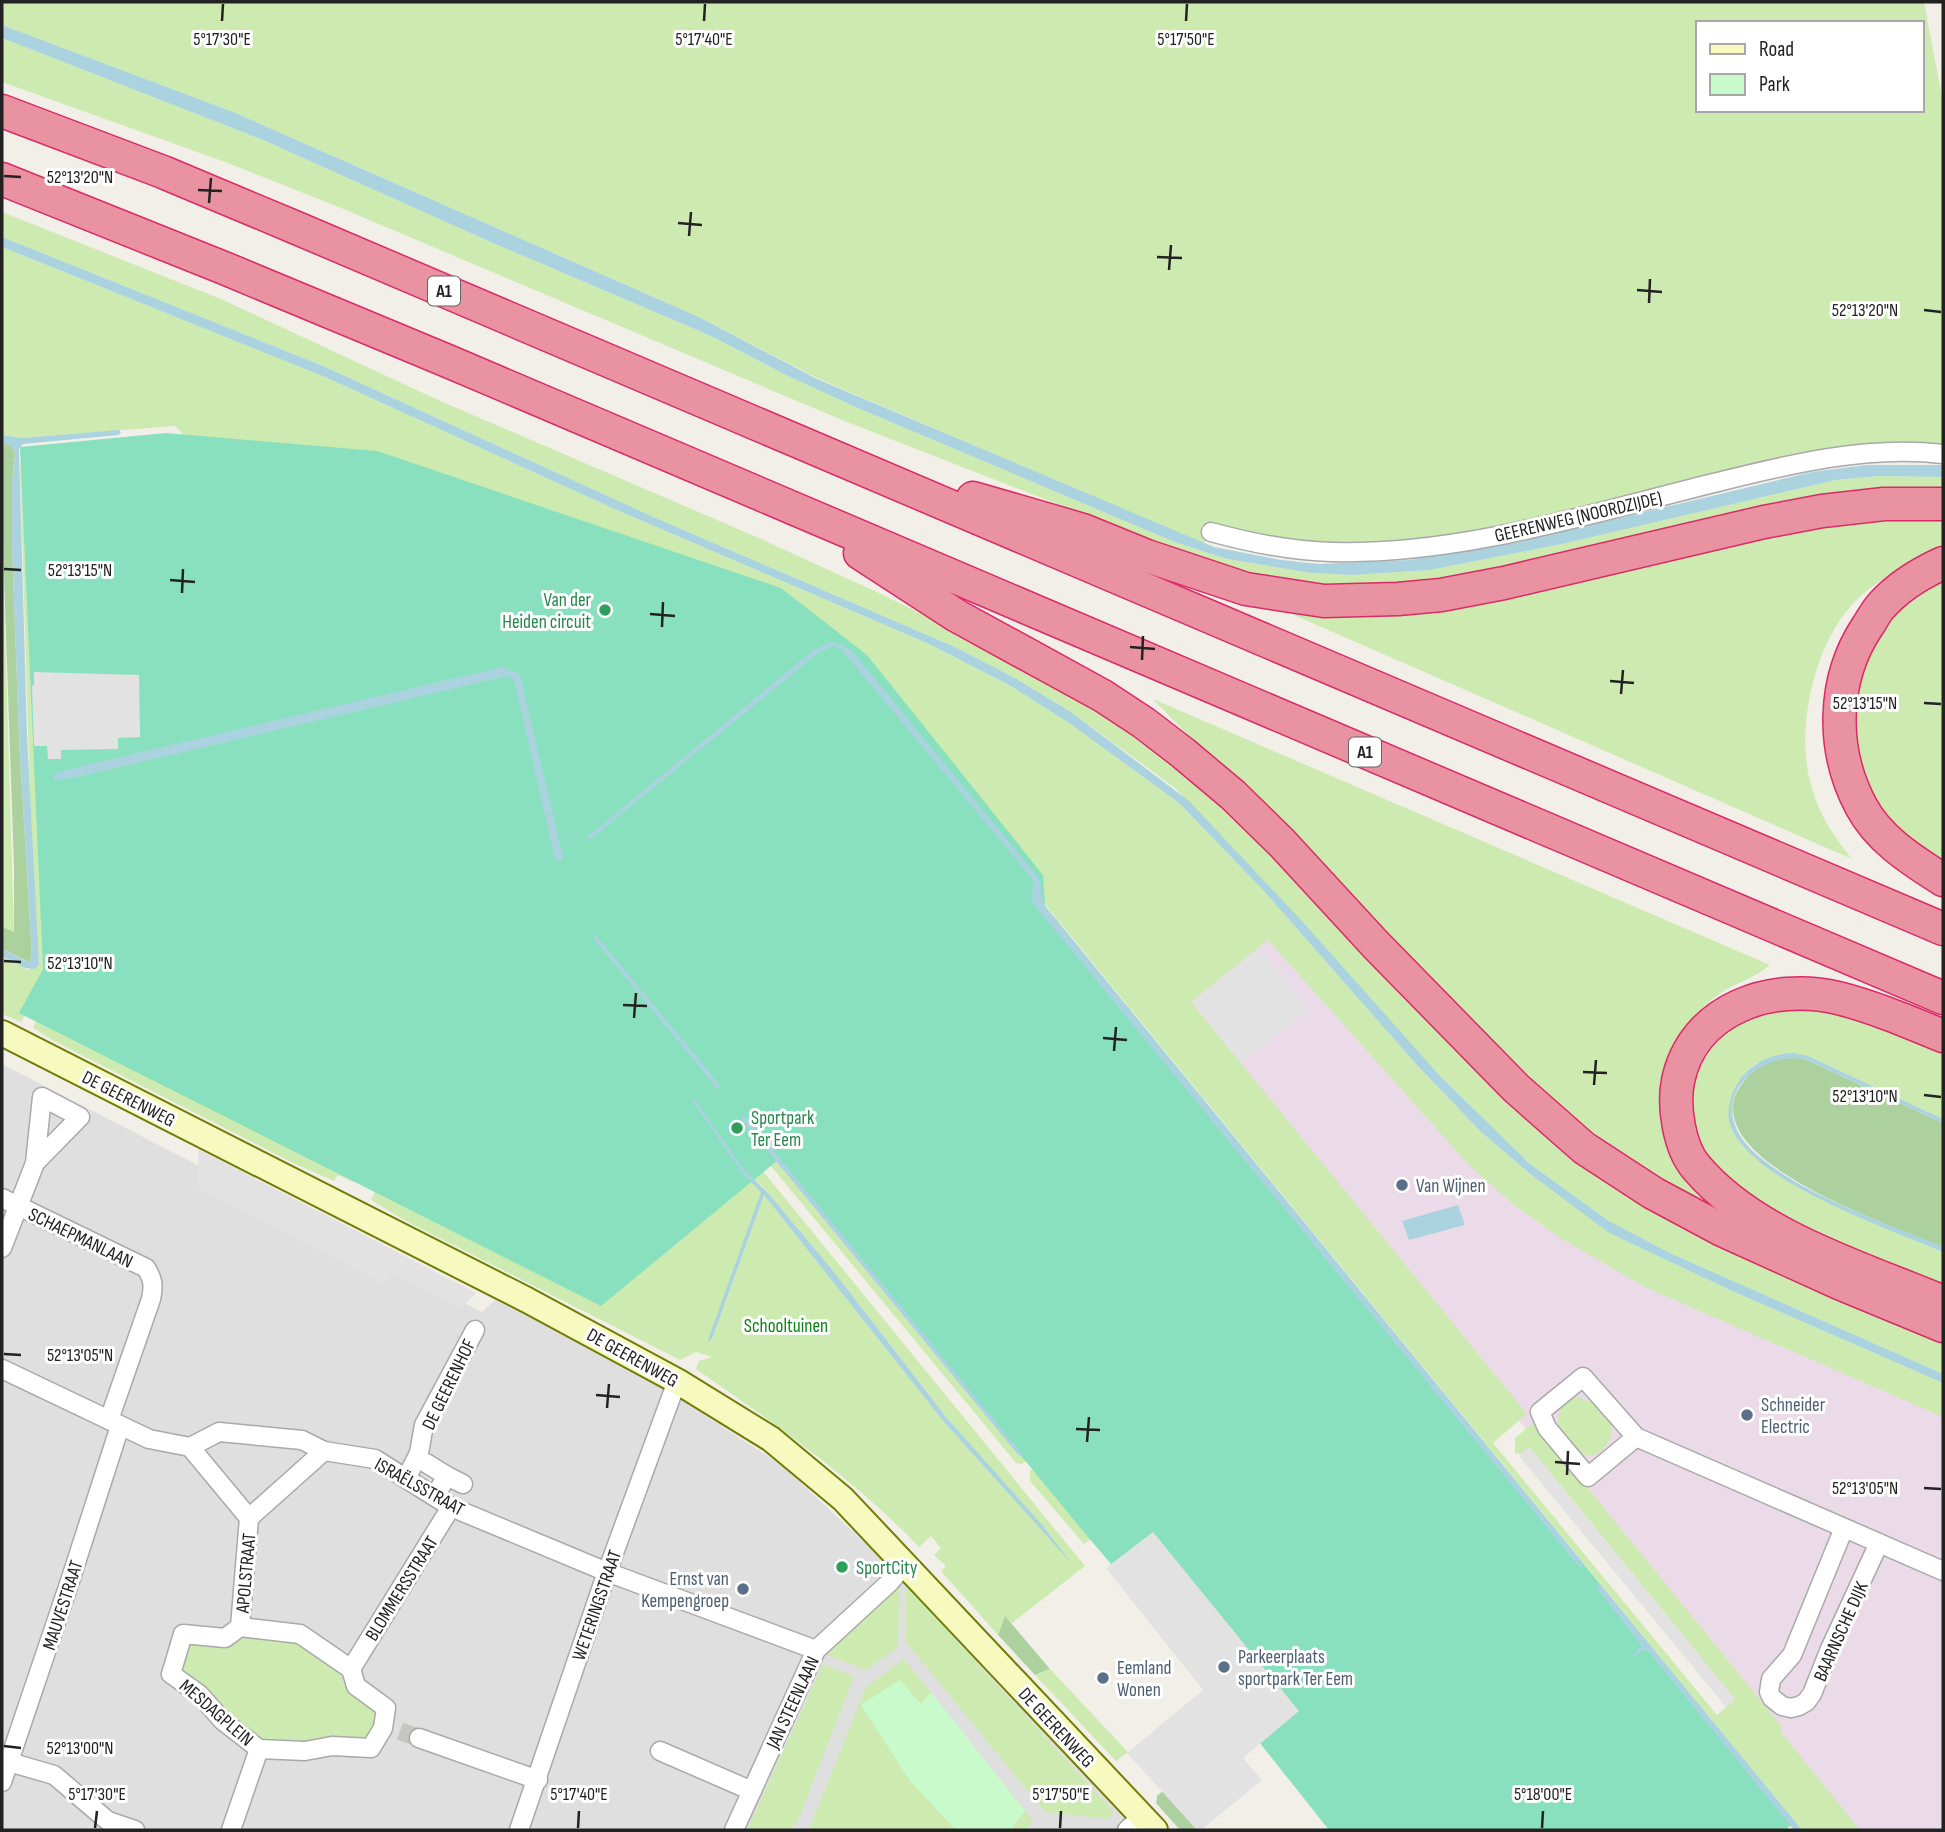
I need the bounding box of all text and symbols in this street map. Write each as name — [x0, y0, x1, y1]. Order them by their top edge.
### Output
legend — [1696, 21, 1924, 112]
text: 5°17'30"E — [193, 29, 251, 50]
text: 5°17'40"E — [675, 29, 733, 50]
text: 5°17'50"E — [1157, 29, 1215, 50]
text: Road — [1759, 37, 1794, 62]
text: Park — [1759, 72, 1790, 97]
text: 52°13'20"N — [47, 167, 113, 188]
road number: A1 — [428, 276, 460, 306]
text: 52°13'20"N — [1832, 300, 1898, 321]
street label: GEERENWEG (NOORDZIJDE) — [1492, 487, 1664, 548]
text: 52°13'15"N — [48, 560, 112, 581]
place label: Van der Heiden circuit — [502, 589, 592, 634]
marker: Van der Heiden circuit — [597, 602, 613, 618]
text: 52°13'15"N — [1833, 693, 1897, 714]
road number: A1 — [1349, 738, 1381, 766]
text: 52°13'10"N — [47, 953, 113, 974]
street label: DE GEERENWEG — [78, 1066, 179, 1133]
text: 52°13'10"N — [1832, 1086, 1898, 1107]
place label: Sportpark Ter Eem — [751, 1107, 815, 1152]
marker: Sportpark Ter Eem — [729, 1120, 745, 1136]
place label: Van Wijnen — [1416, 1175, 1486, 1198]
marker: Van Wijnen — [1394, 1177, 1410, 1193]
street label: SCHAEPMANLAAN — [24, 1203, 136, 1274]
park label: Schooltuinen — [744, 1315, 828, 1338]
street label: DE GEERENWEG — [582, 1324, 682, 1393]
street label: DE GEERENHOF — [417, 1335, 481, 1434]
text: 52°13'05"N — [47, 1345, 113, 1366]
place label: Schneider Electric — [1761, 1394, 1826, 1439]
marker: Schneider Electric — [1739, 1407, 1755, 1423]
street label: ISRAËLSSTRAAT — [370, 1453, 468, 1522]
text: 52°13'05"N — [1832, 1478, 1898, 1499]
street label: APOLSTRAAT — [231, 1532, 261, 1615]
street label: BLOMMERSSTRAAT — [361, 1532, 444, 1646]
street label: WETERINGSTRAAT — [568, 1547, 627, 1664]
street label: MAUVESTRAAT — [38, 1557, 89, 1653]
place label: SportCity — [856, 1557, 918, 1580]
marker: SportCity — [834, 1559, 850, 1575]
place label: Ernst van Kempengroep — [641, 1568, 729, 1613]
street label: BAARNSCHE DIJK — [1809, 1578, 1874, 1685]
marker: Ernst van Kempengroep — [735, 1581, 751, 1597]
place label: Parkeerplaats sportpark Ter Eem — [1238, 1646, 1353, 1691]
street label: JAN STEENLAAN — [762, 1653, 825, 1753]
place label: Eemland Wonen — [1117, 1657, 1171, 1702]
marker: Parkeerplaats sportpark Ter Eem — [1216, 1659, 1232, 1675]
marker: Eemland Wonen — [1095, 1670, 1111, 1686]
street label: MESDAGPLEIN — [174, 1675, 258, 1751]
street label: DE GEERENWEG — [1013, 1683, 1099, 1773]
text: 52°13'00"N — [46, 1738, 114, 1759]
text: 5°17'30"E — [68, 1784, 126, 1805]
text: 5°17'40"E — [550, 1784, 608, 1805]
text: 5°17'50"E — [1032, 1784, 1090, 1805]
text: 5°18'00"E — [1514, 1784, 1572, 1805]

